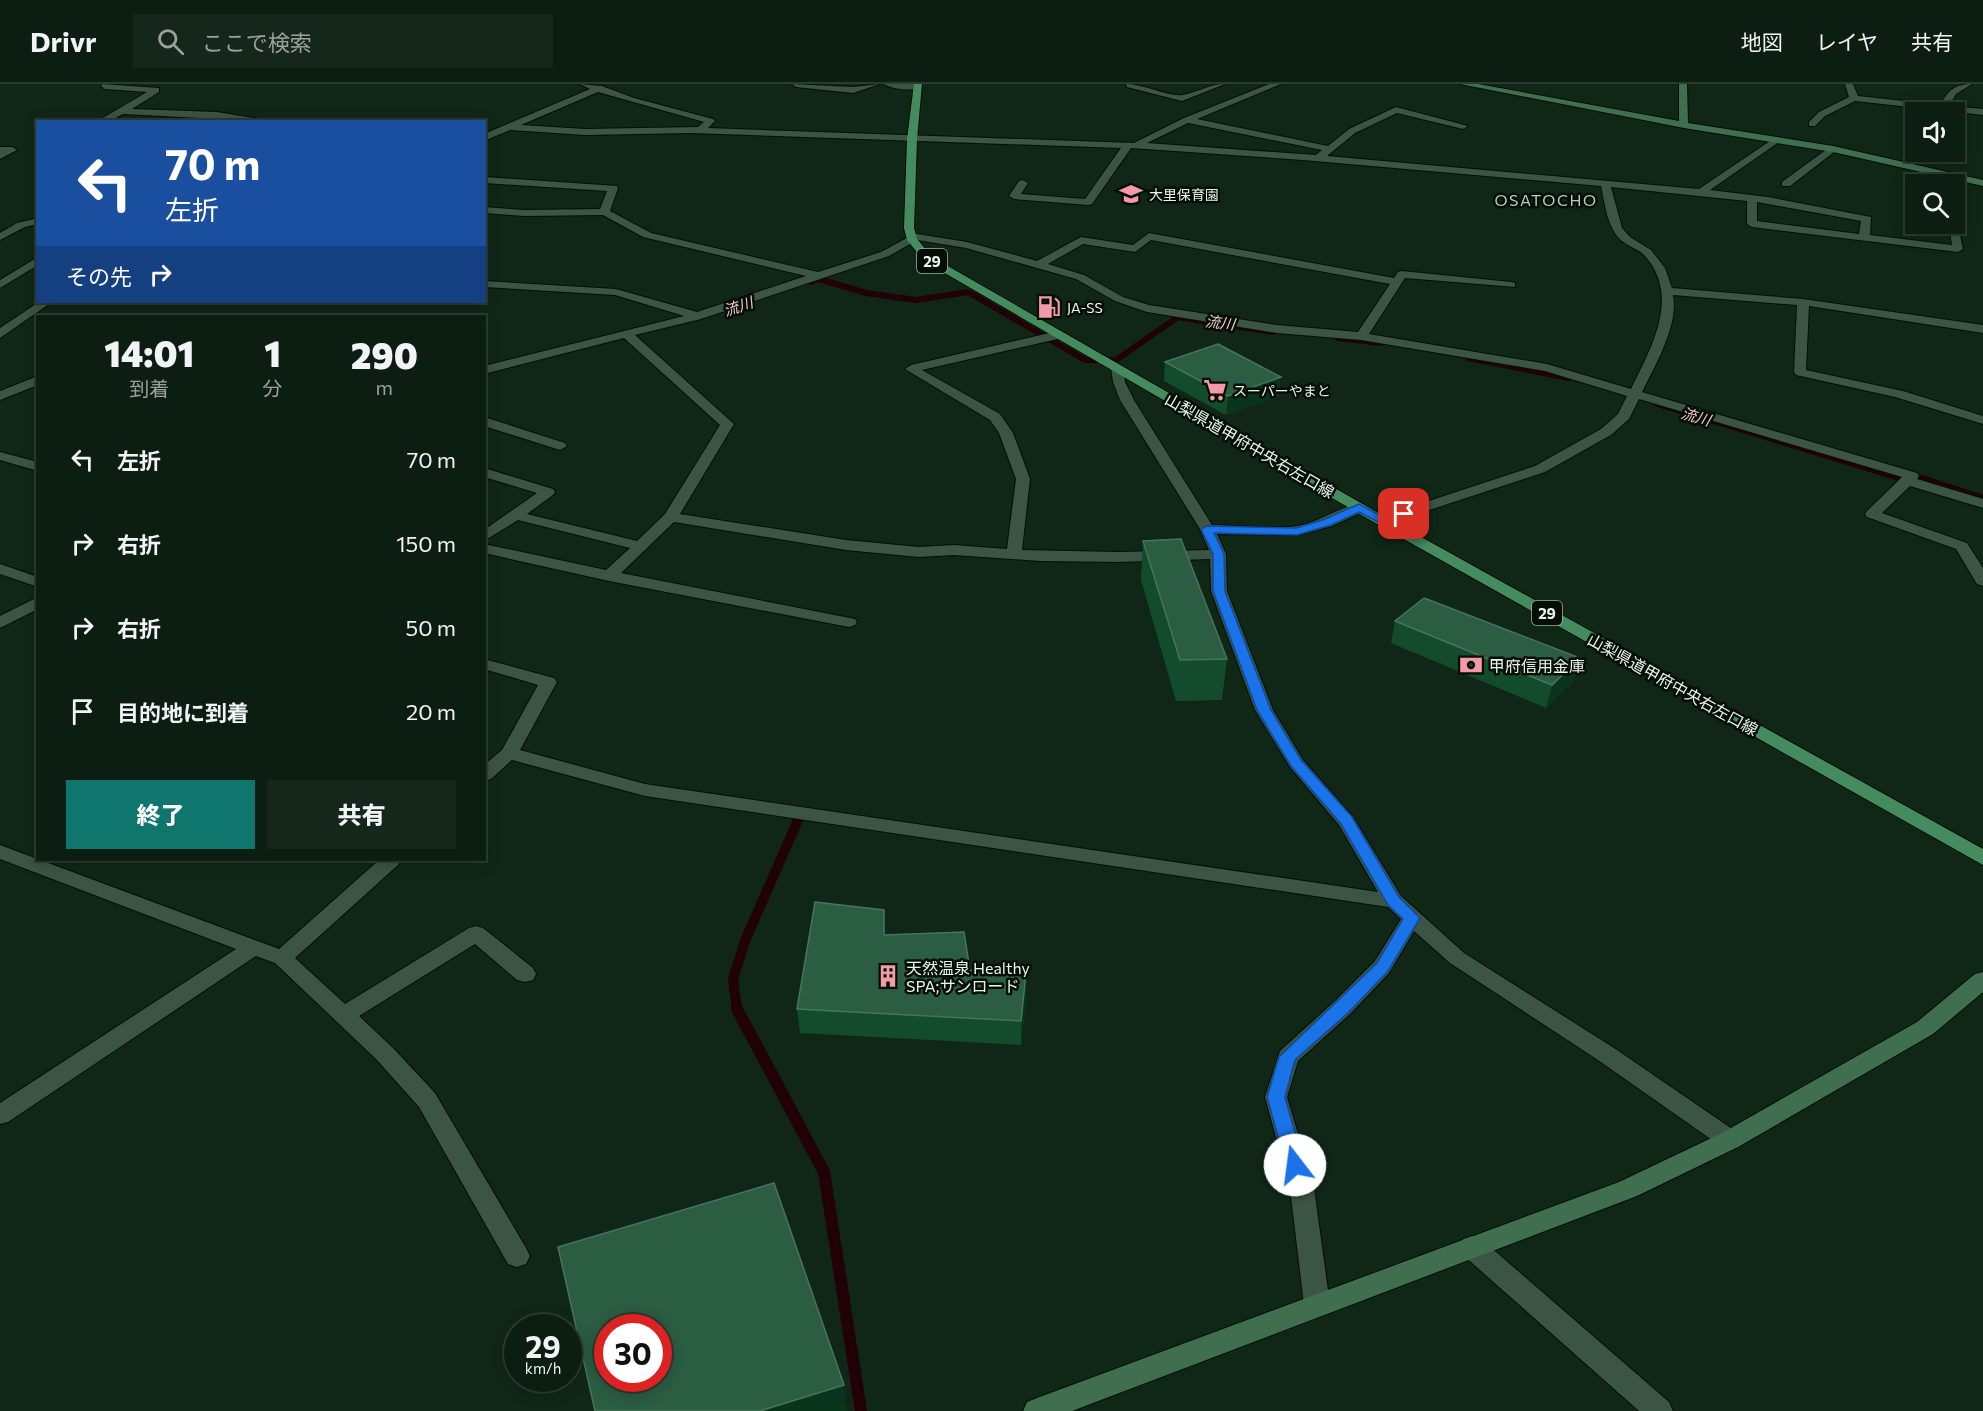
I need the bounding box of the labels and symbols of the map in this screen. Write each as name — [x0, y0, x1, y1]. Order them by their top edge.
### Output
school or university icon: 大里保育園 — [1118, 181, 1144, 207]
place label: 大里保育園 — [1149, 186, 1219, 203]
district label: OSATOCHO — [1495, 190, 1597, 209]
road number: 29 — [917, 249, 947, 273]
water label: 流川 — [721, 292, 757, 319]
fuel station icon: JA-SS — [1036, 294, 1062, 320]
place label: JA-SS — [1067, 299, 1103, 316]
water label: 流川 — [1204, 311, 1238, 333]
supermarket icon: スーパーやまと — [1202, 377, 1228, 403]
place label: スーパーやまと — [1233, 382, 1331, 399]
street label: 山梨県道甲府中央右左口線 — [1162, 389, 1338, 501]
water label: 流川 — [1679, 403, 1715, 429]
pin — [1378, 488, 1429, 539]
road number: 29 — [1532, 601, 1562, 625]
street label: 山梨県道甲府中央右左口線 — [1584, 629, 1762, 739]
bank icon: 甲府信用金庫 — [1458, 652, 1484, 678]
place label: 甲府信用金庫 — [1489, 656, 1585, 675]
place label: 天然温泉 Healthy SPA;サンロード — [906, 958, 1030, 995]
building icon: 天然温泉 Healthy SPA;サンロード — [875, 963, 901, 989]
position arrow — [1263, 1133, 1327, 1197]
speed limit sign: 30 — [594, 1314, 672, 1392]

